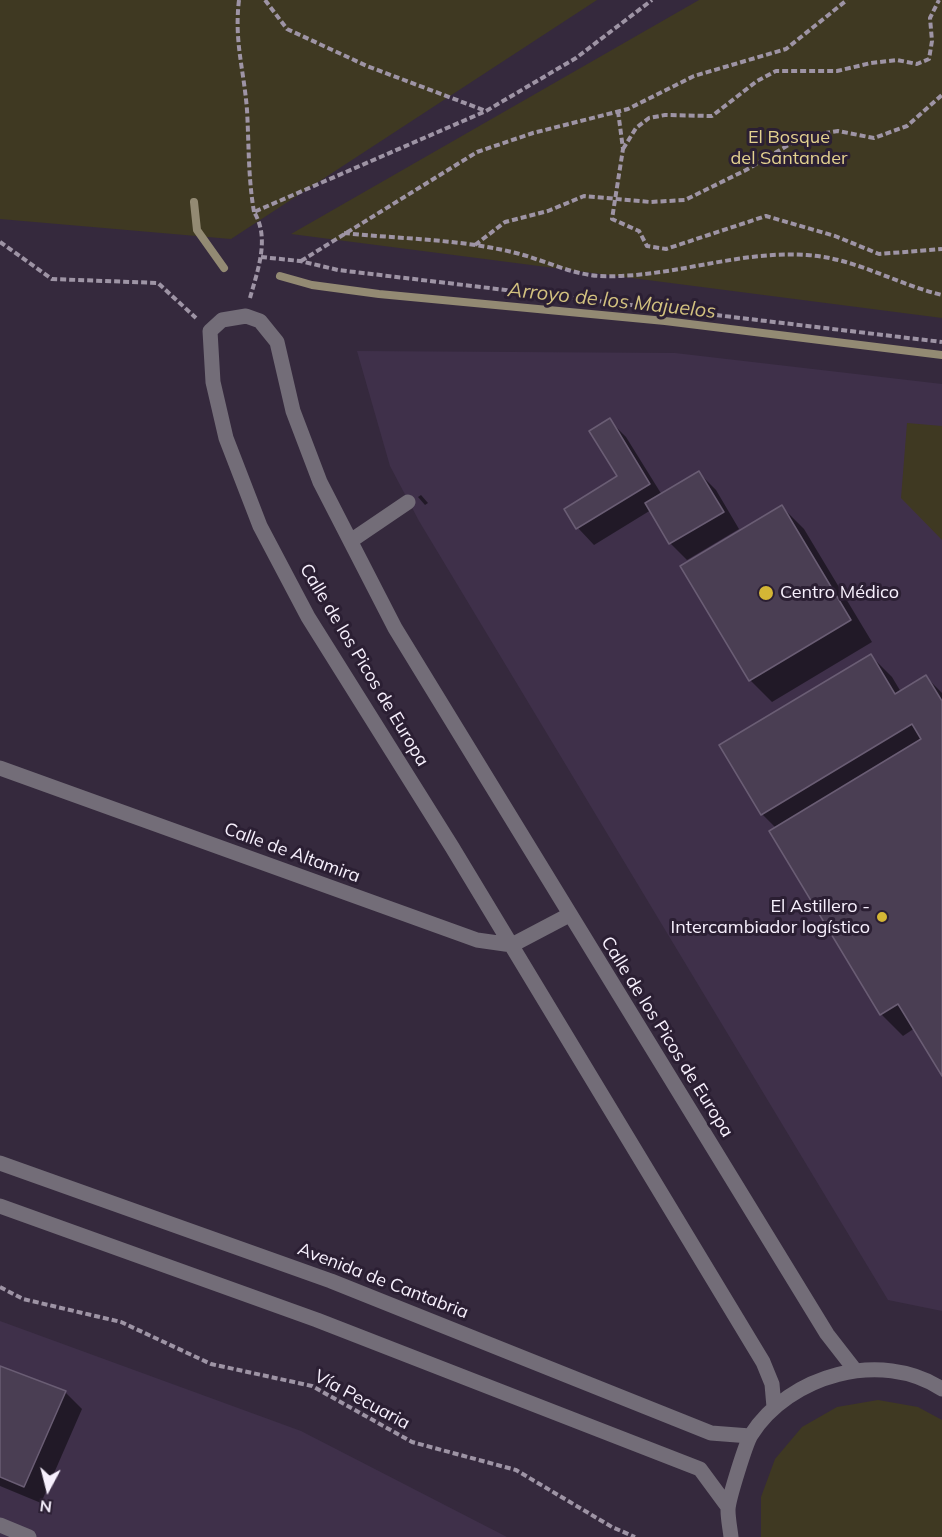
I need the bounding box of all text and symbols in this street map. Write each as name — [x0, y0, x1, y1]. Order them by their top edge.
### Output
park label: El Bosque del Santander — [731, 127, 847, 170]
water label: Arroyo de los Majuelos — [507, 278, 717, 324]
street label: Calle de los Picos de Europa — [295, 560, 433, 770]
place label: Centro Médico — [780, 582, 899, 604]
marker: Centro Médico — [757, 584, 775, 602]
street label: Calle de Altamira — [221, 818, 363, 888]
place label: El Astillero - Intercambiador logístico — [671, 896, 870, 938]
marker: El Astillero - Intercambiador logístico — [875, 910, 889, 924]
street label: Calle de los Picos de Europa — [596, 933, 738, 1141]
street label: Avenida de Cantabria — [295, 1238, 471, 1324]
street label: Vía Pecuaria — [311, 1366, 413, 1434]
north arrow — [18, 1459, 78, 1519]
text: N — [39, 1496, 53, 1518]

